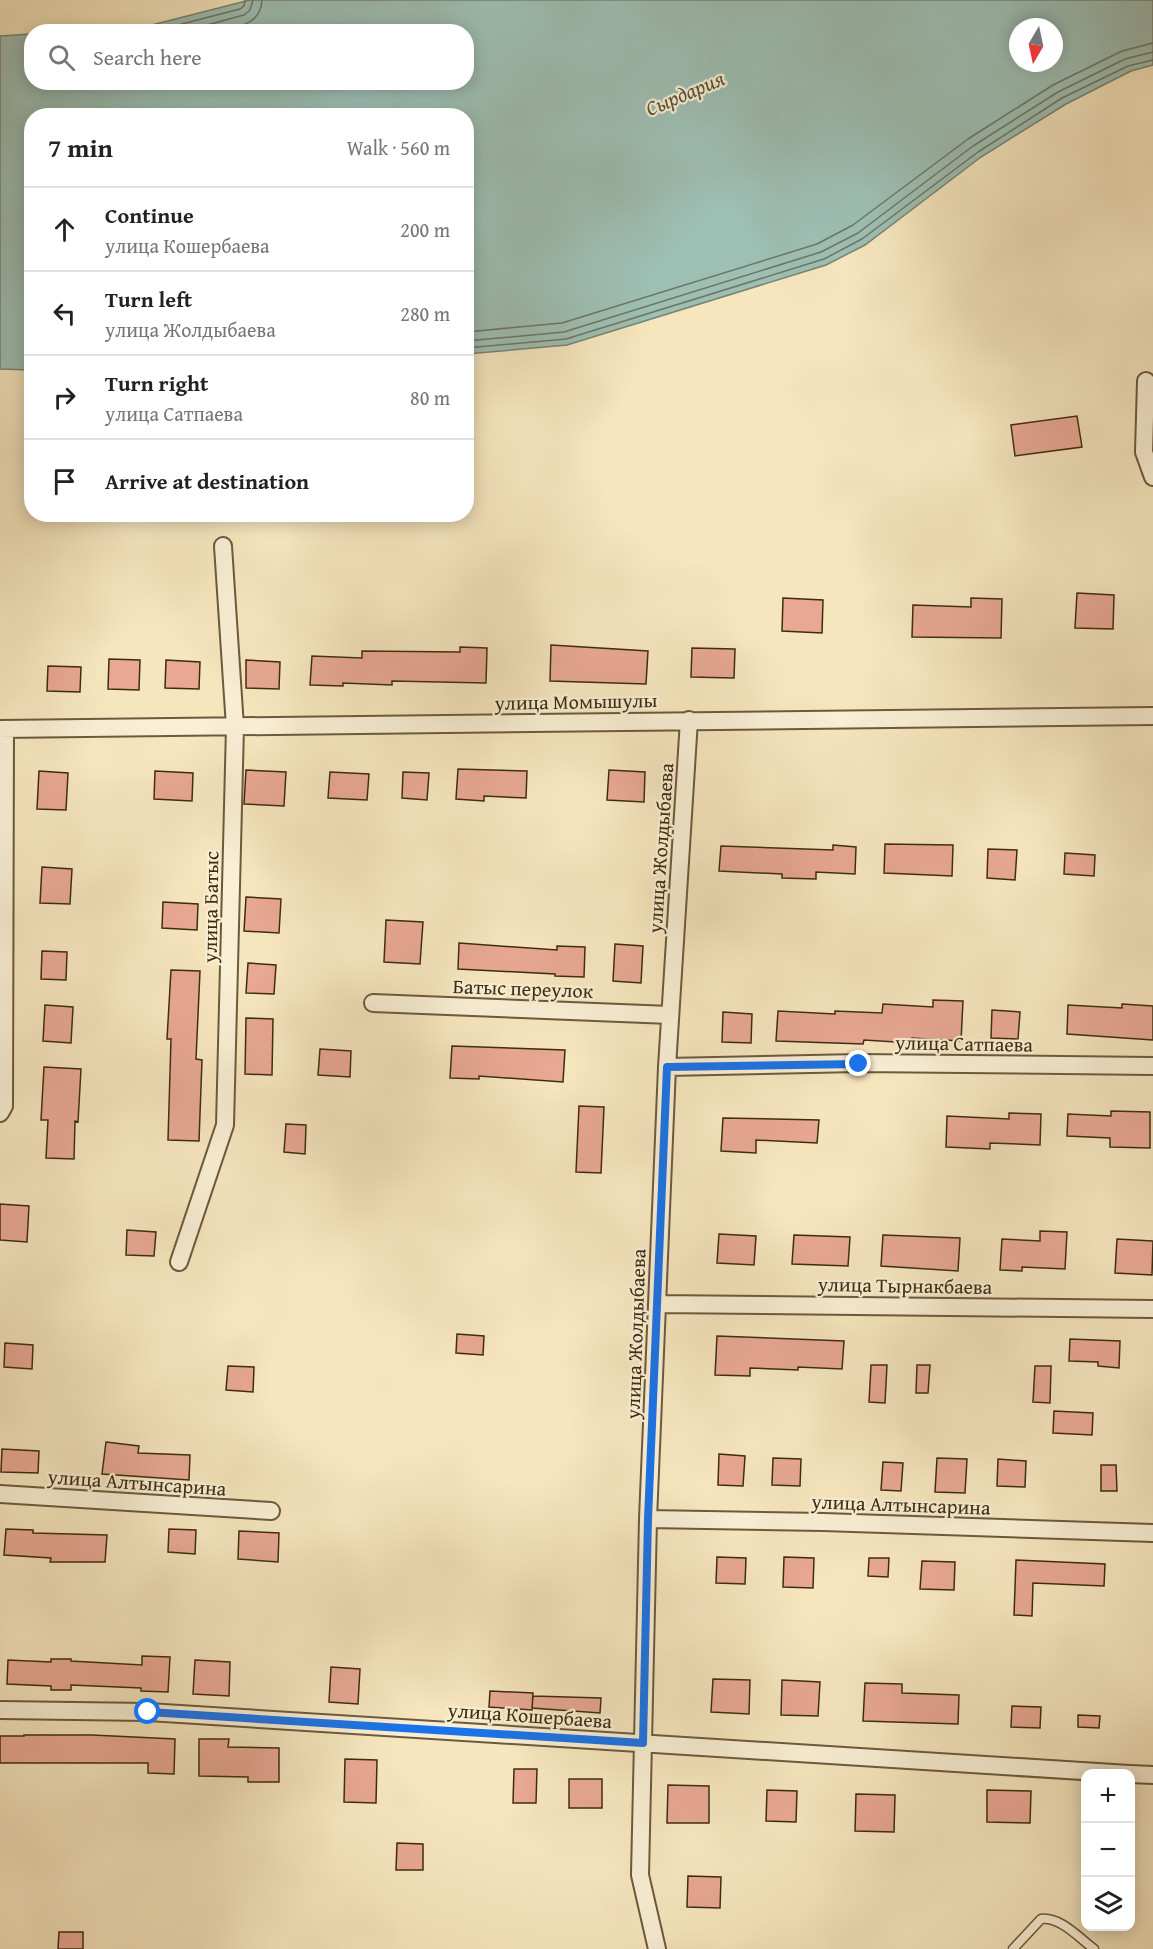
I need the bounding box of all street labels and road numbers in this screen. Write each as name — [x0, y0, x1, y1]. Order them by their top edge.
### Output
street label: улица Момышулы — [493, 685, 658, 717]
street label: улица Жолдыбаева — [640, 761, 680, 935]
street label: улица Батыс — [195, 851, 225, 964]
street label: Батыс переулок — [452, 971, 594, 1005]
street label: улица Сатпаева — [894, 1027, 1034, 1059]
street label: улица Жолдыбаева — [617, 1248, 652, 1421]
street label: улица Тырнакбаева — [817, 1269, 993, 1301]
street label: улица Алтынсарина — [46, 1461, 228, 1503]
street label: улица Алтынсарина — [810, 1486, 991, 1522]
street label: улица Кошербаева — [446, 1695, 614, 1735]

